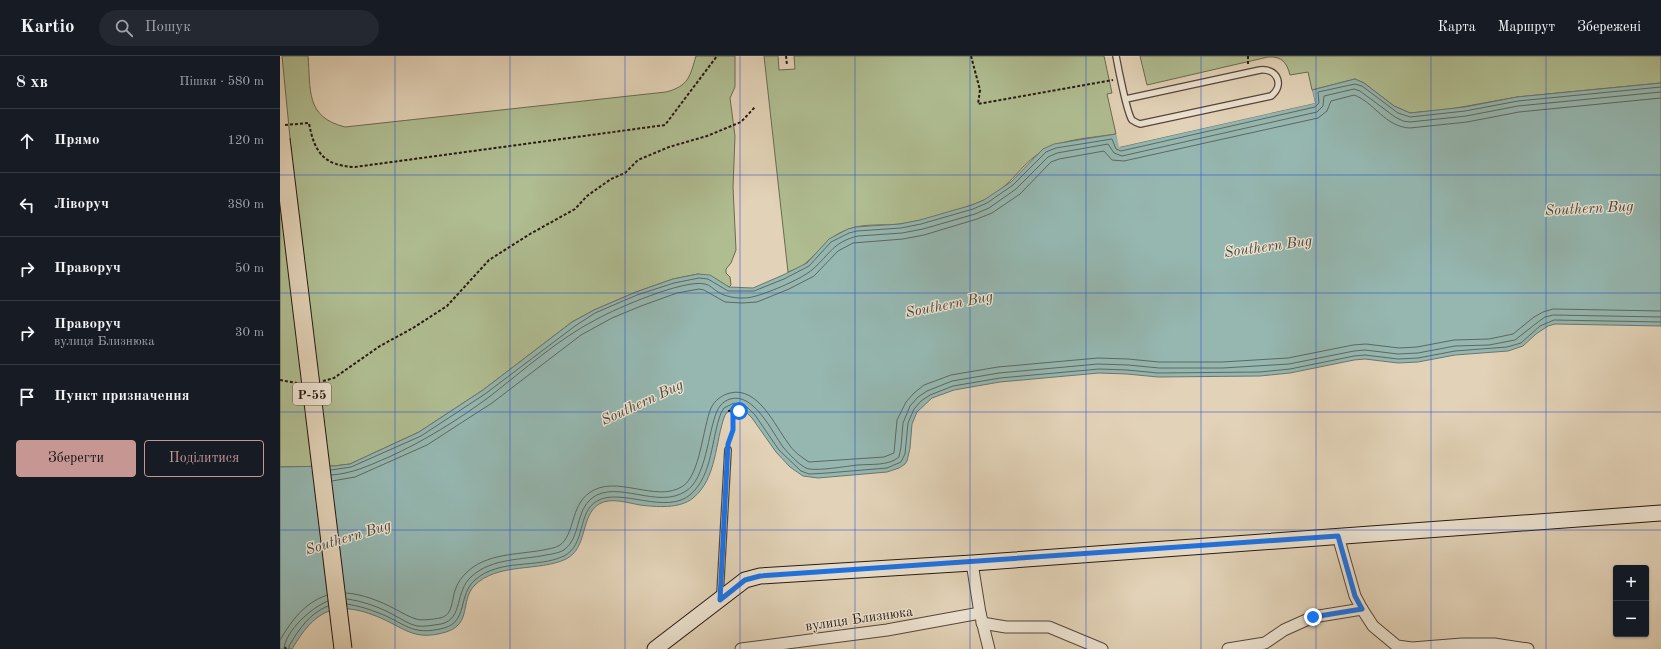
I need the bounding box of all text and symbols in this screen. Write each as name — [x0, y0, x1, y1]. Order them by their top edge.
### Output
search box — [99, 10, 379, 46]
icon: search — [113, 17, 135, 39]
text: Kartio — [20, 18, 75, 37]
text: Пошук — [145, 20, 191, 35]
text: Карта — [1438, 20, 1476, 34]
text: Маршрут — [1498, 20, 1555, 34]
text: Збережені — [1577, 20, 1641, 34]
text: 8 хв — [16, 74, 48, 91]
text: Пішки · 580 m — [179, 75, 264, 88]
icon: ahead — [16, 130, 38, 152]
text: Прямо — [54, 133, 100, 148]
text: 120 m — [227, 134, 264, 147]
icon: left — [16, 194, 38, 216]
text: Ліворуч — [54, 197, 109, 212]
text: 380 m — [227, 198, 264, 211]
water label: Southern Bug — [1544, 200, 1634, 219]
water label: Southern Bug — [1223, 234, 1313, 261]
icon: right — [16, 258, 38, 280]
text: Праворуч — [54, 261, 121, 276]
text: 50 m — [235, 262, 264, 275]
water label: Southern Bug — [904, 290, 994, 321]
text: Праворуч — [54, 317, 121, 332]
icon: right — [16, 322, 38, 344]
text: 30 m — [235, 326, 264, 339]
text: вулиця Близнюка — [54, 335, 155, 348]
water label: Southern Bug — [599, 378, 686, 429]
road number: Р-55 — [293, 383, 331, 405]
icon: arrive — [16, 386, 38, 408]
text: Пункт призначення — [54, 389, 190, 404]
route start — [730, 402, 748, 420]
button: Зберегти — [16, 440, 136, 477]
button: Поділитися — [144, 440, 264, 477]
water label: Southern Bug — [304, 518, 393, 559]
map controls — [1613, 565, 1649, 637]
button: + — [1613, 565, 1649, 601]
button: − — [1613, 601, 1649, 637]
street label: вулиця Близнюка — [805, 605, 914, 633]
route end — [1304, 608, 1322, 626]

